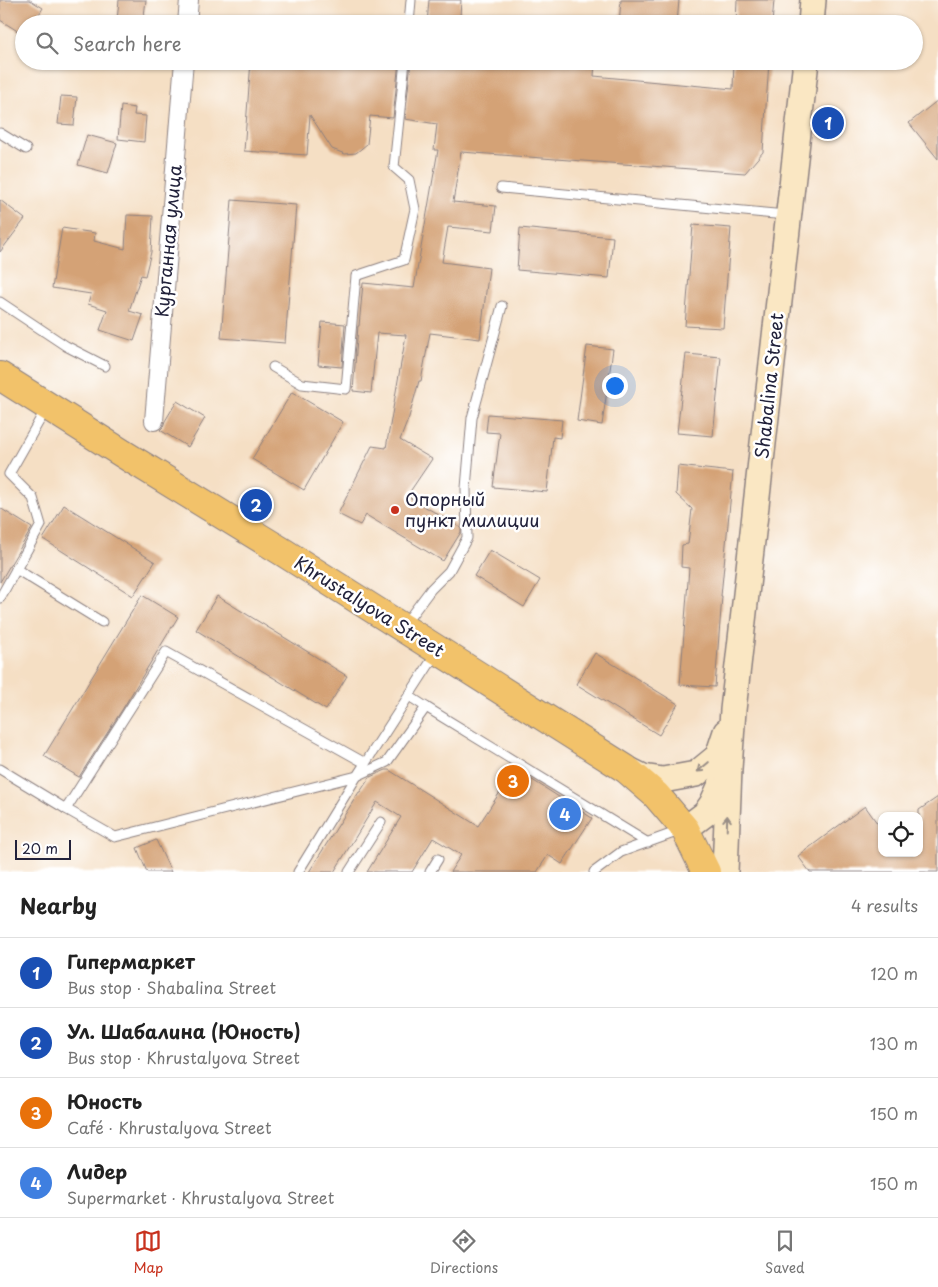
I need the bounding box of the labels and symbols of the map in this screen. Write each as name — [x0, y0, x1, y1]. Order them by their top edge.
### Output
pin: 1 — [812, 104, 844, 142]
street label: Курганная улица — [147, 163, 188, 318]
street label: Shabalina Street — [747, 312, 790, 460]
your location — [602, 373, 628, 399]
place label: Опорный пункт милиции — [405, 485, 539, 533]
pin: 2 — [240, 486, 272, 524]
marker: Опорный пункт милиции — [389, 504, 401, 516]
street label: Khrustalyova Street — [289, 549, 450, 663]
pin: 3 — [497, 762, 529, 800]
one-way arrow — [697, 762, 710, 773]
pin: 4 — [549, 795, 581, 833]
one-way arrow — [722, 816, 731, 832]
scale bar — [15, 837, 71, 860]

